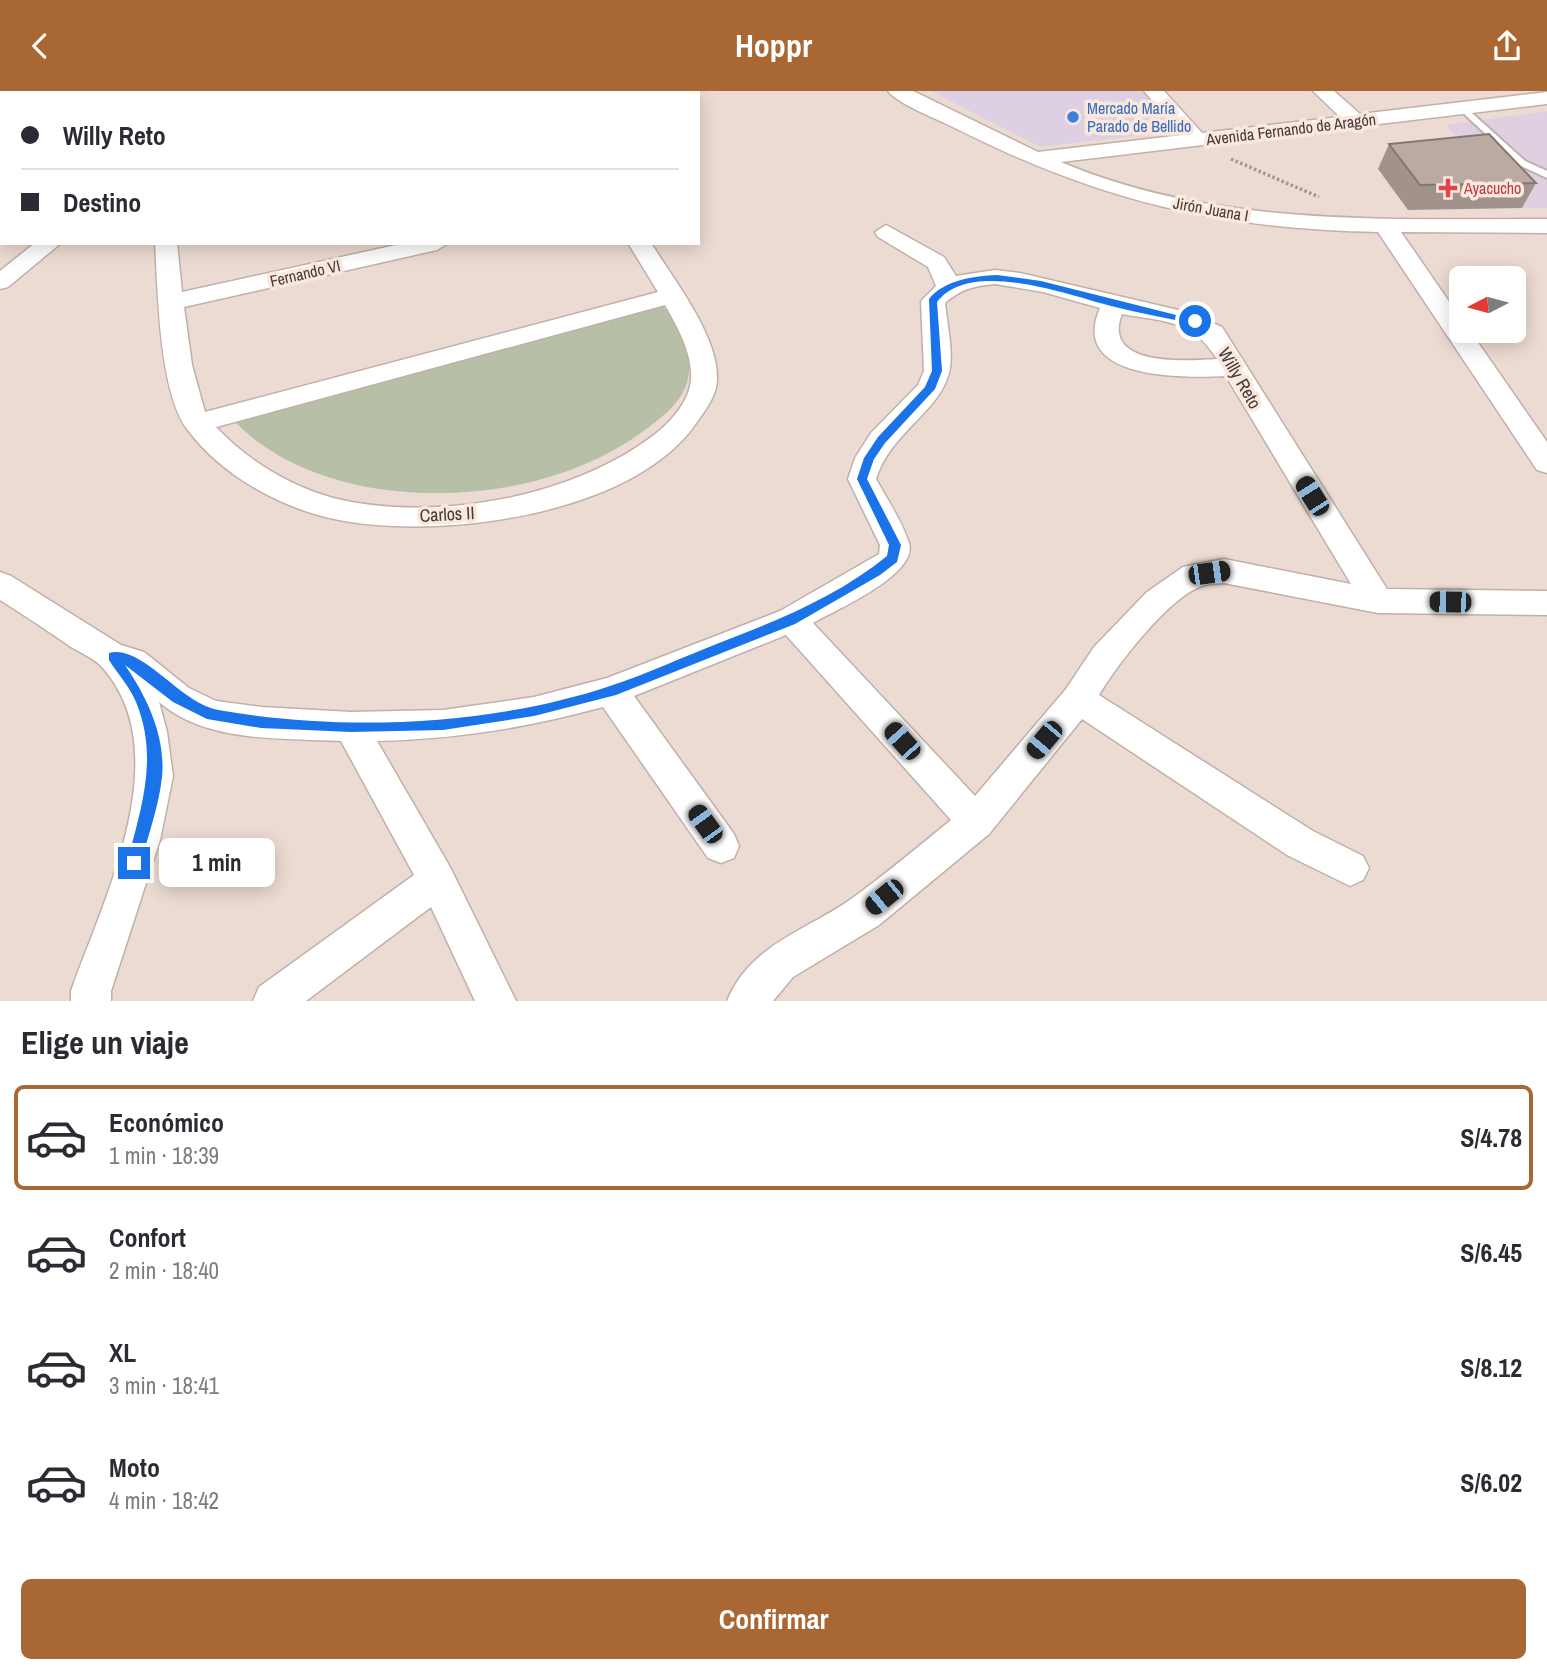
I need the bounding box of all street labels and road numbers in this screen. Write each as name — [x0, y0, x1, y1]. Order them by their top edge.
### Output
street label: Avenida Fernando de Aragón — [1204, 108, 1377, 150]
street label: Jirón Juana I — [1172, 192, 1250, 226]
street label: Fernando VI — [268, 254, 342, 292]
street label: Willy Reto — [1212, 343, 1268, 413]
street label: Carlos II — [419, 500, 475, 528]

